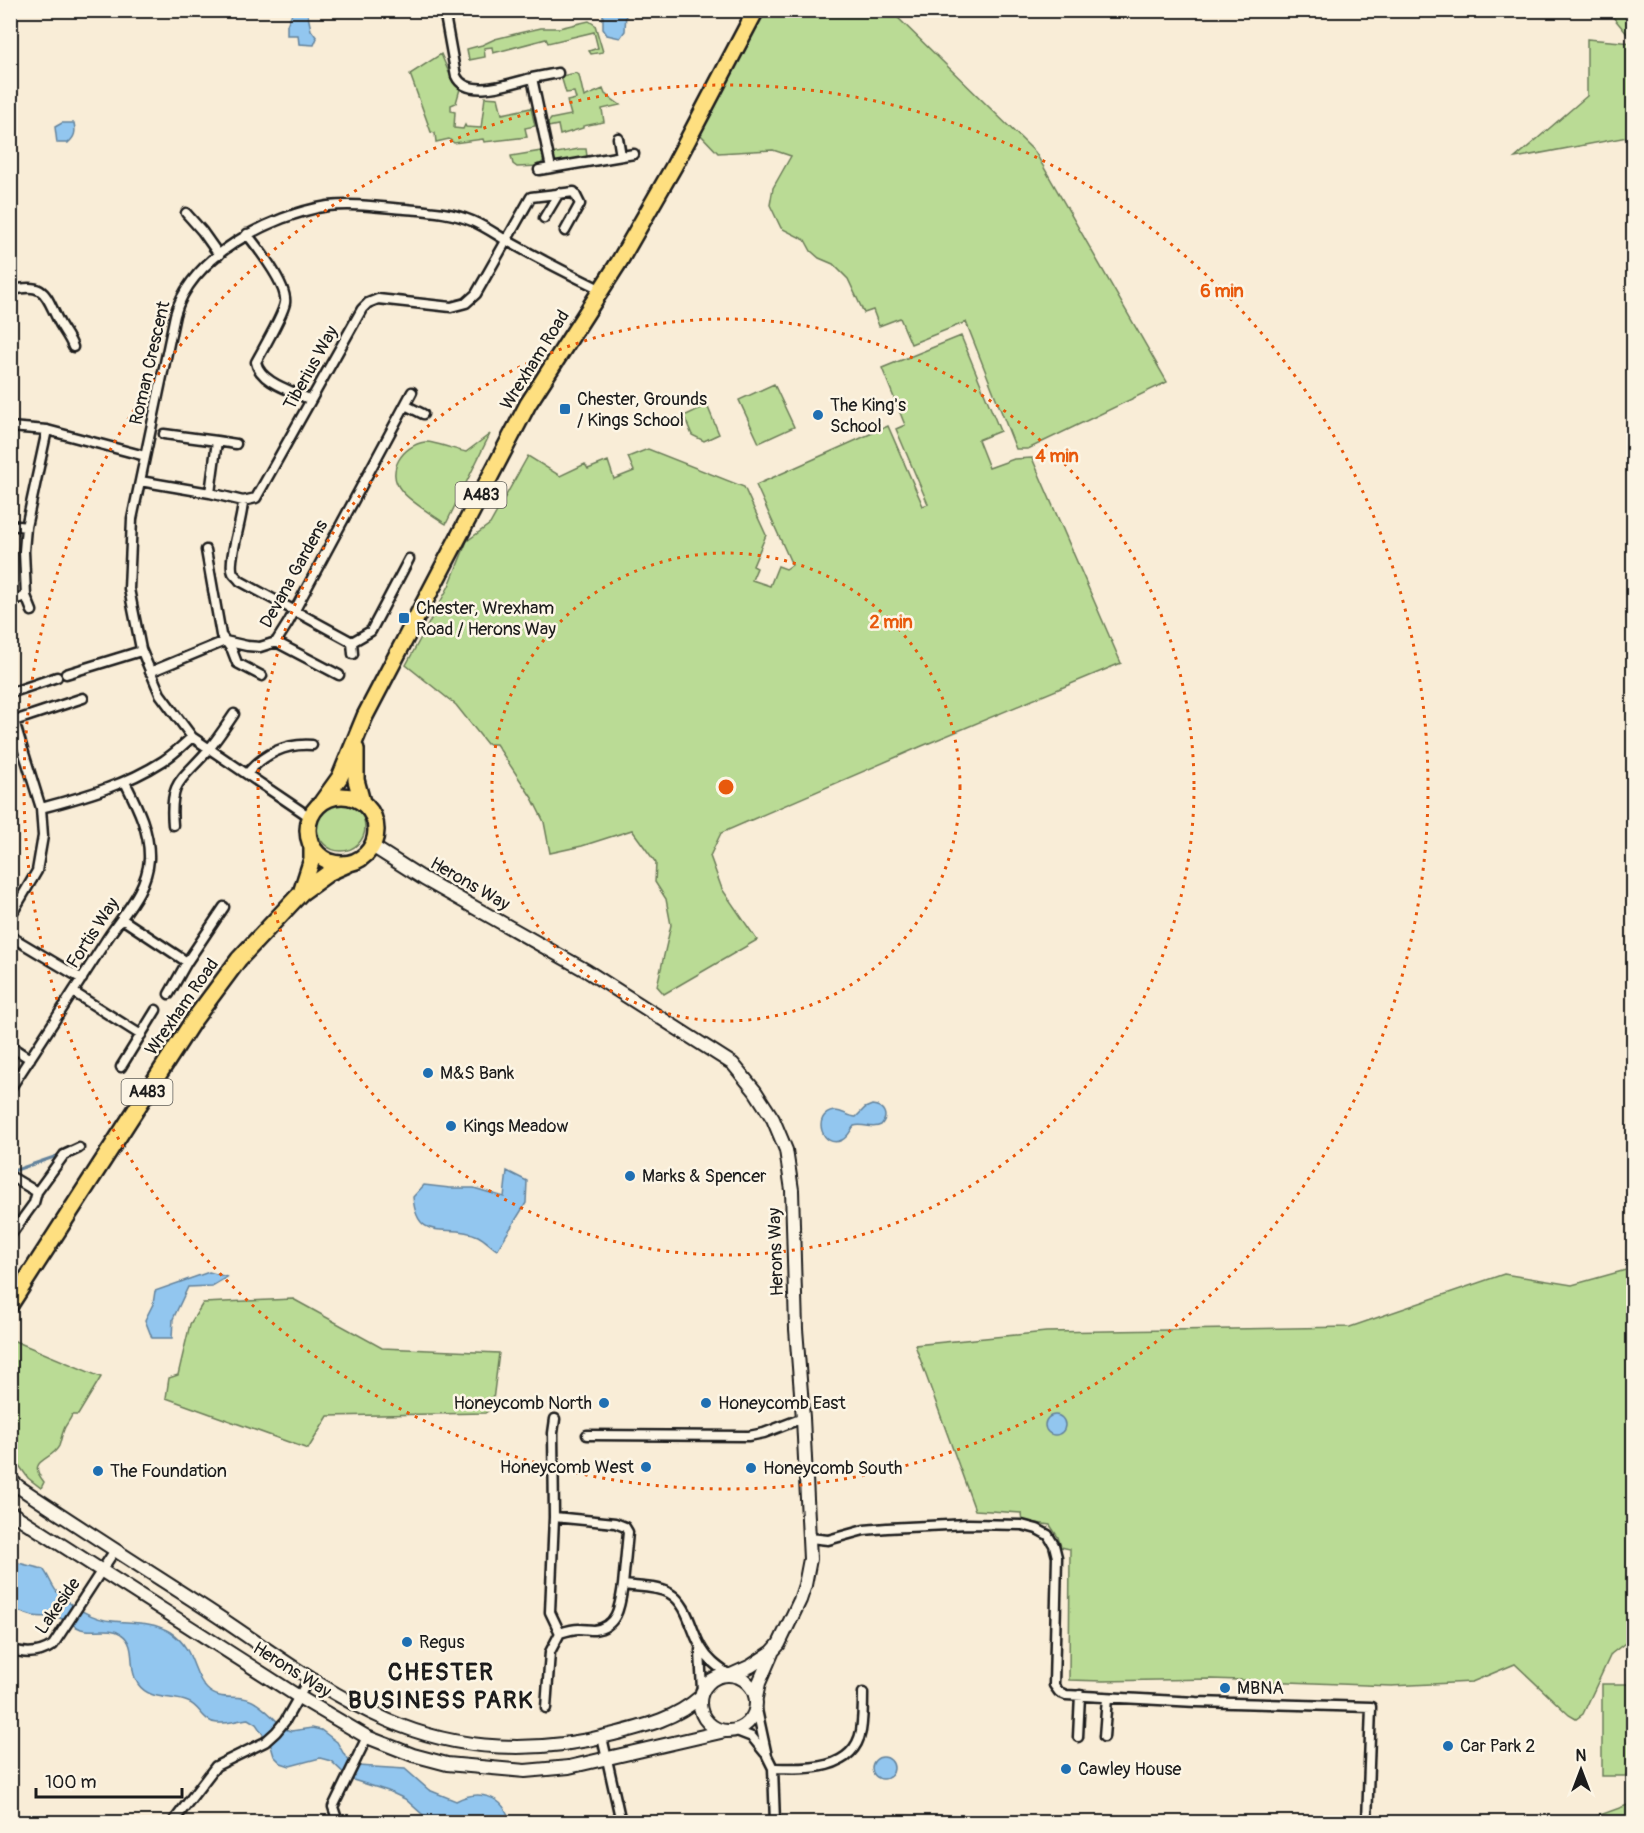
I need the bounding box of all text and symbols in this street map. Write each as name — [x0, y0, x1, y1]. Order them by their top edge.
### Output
text: 6 min — [1200, 280, 1244, 303]
street label: Roman Crescent — [125, 298, 176, 427]
street label: Wrexham Road — [495, 306, 575, 414]
street label: Tiberius Way — [278, 322, 344, 414]
place label: Chester, Grounds / Kings School — [577, 388, 707, 432]
place label: The King's School — [830, 394, 906, 438]
marker: Chester, Grounds / Kings School — [558, 402, 572, 416]
marker: The King's School — [811, 408, 825, 422]
text: 4 min — [1035, 445, 1079, 468]
road number: A483 — [456, 482, 506, 508]
street label: Devana Gardens — [255, 516, 333, 632]
place label: Chester, Wrexham Road / Herons Way — [416, 597, 556, 641]
marker: Chester, Wrexham Road / Herons Way — [397, 611, 411, 625]
text: 2 min — [869, 611, 913, 634]
centre of rings — [716, 777, 736, 797]
street label: Herons Way — [426, 852, 514, 916]
street label: Fortis Way — [62, 893, 125, 973]
street label: Wrexham Road — [140, 954, 224, 1060]
place label: M&S Bank — [440, 1062, 515, 1085]
marker: M&S Bank — [421, 1066, 435, 1080]
road number: A483 — [122, 1079, 172, 1105]
place label: Kings Meadow — [463, 1115, 568, 1138]
marker: Kings Meadow — [444, 1119, 458, 1133]
place label: Marks & Spencer — [642, 1165, 767, 1188]
marker: Marks & Spencer — [623, 1169, 637, 1183]
street label: Herons Way — [763, 1207, 789, 1297]
place label: Honeycomb North — [453, 1392, 592, 1415]
place label: Honeycomb East — [718, 1392, 846, 1415]
marker: Honeycomb North — [597, 1396, 611, 1410]
marker: Honeycomb East — [699, 1396, 713, 1410]
place label: Honeycomb West — [500, 1456, 635, 1479]
place label: Honeycomb South — [763, 1457, 903, 1480]
place label: The Foundation — [110, 1460, 227, 1483]
marker: Honeycomb West — [639, 1460, 653, 1474]
marker: Honeycomb South — [744, 1461, 758, 1475]
marker: The Foundation — [91, 1464, 105, 1478]
street label: Lakeside — [30, 1573, 86, 1639]
place label: Regus — [419, 1631, 464, 1654]
marker: Regus — [400, 1635, 414, 1649]
street label: Herons Way — [248, 1637, 336, 1703]
district label: CHESTER BUSINESS PARK — [348, 1658, 534, 1715]
place label: MBNA — [1237, 1677, 1284, 1700]
marker: MBNA — [1218, 1681, 1232, 1695]
place label: Car Park 2 — [1460, 1735, 1535, 1758]
marker: Car Park 2 — [1441, 1739, 1455, 1753]
north arrow — [1551, 1740, 1611, 1800]
text: N — [1576, 1746, 1587, 1766]
place label: Cawley House — [1078, 1758, 1182, 1781]
scale bar — [36, 1761, 182, 1799]
marker: Cawley House — [1059, 1762, 1073, 1776]
text: 100 m — [45, 1771, 97, 1794]

